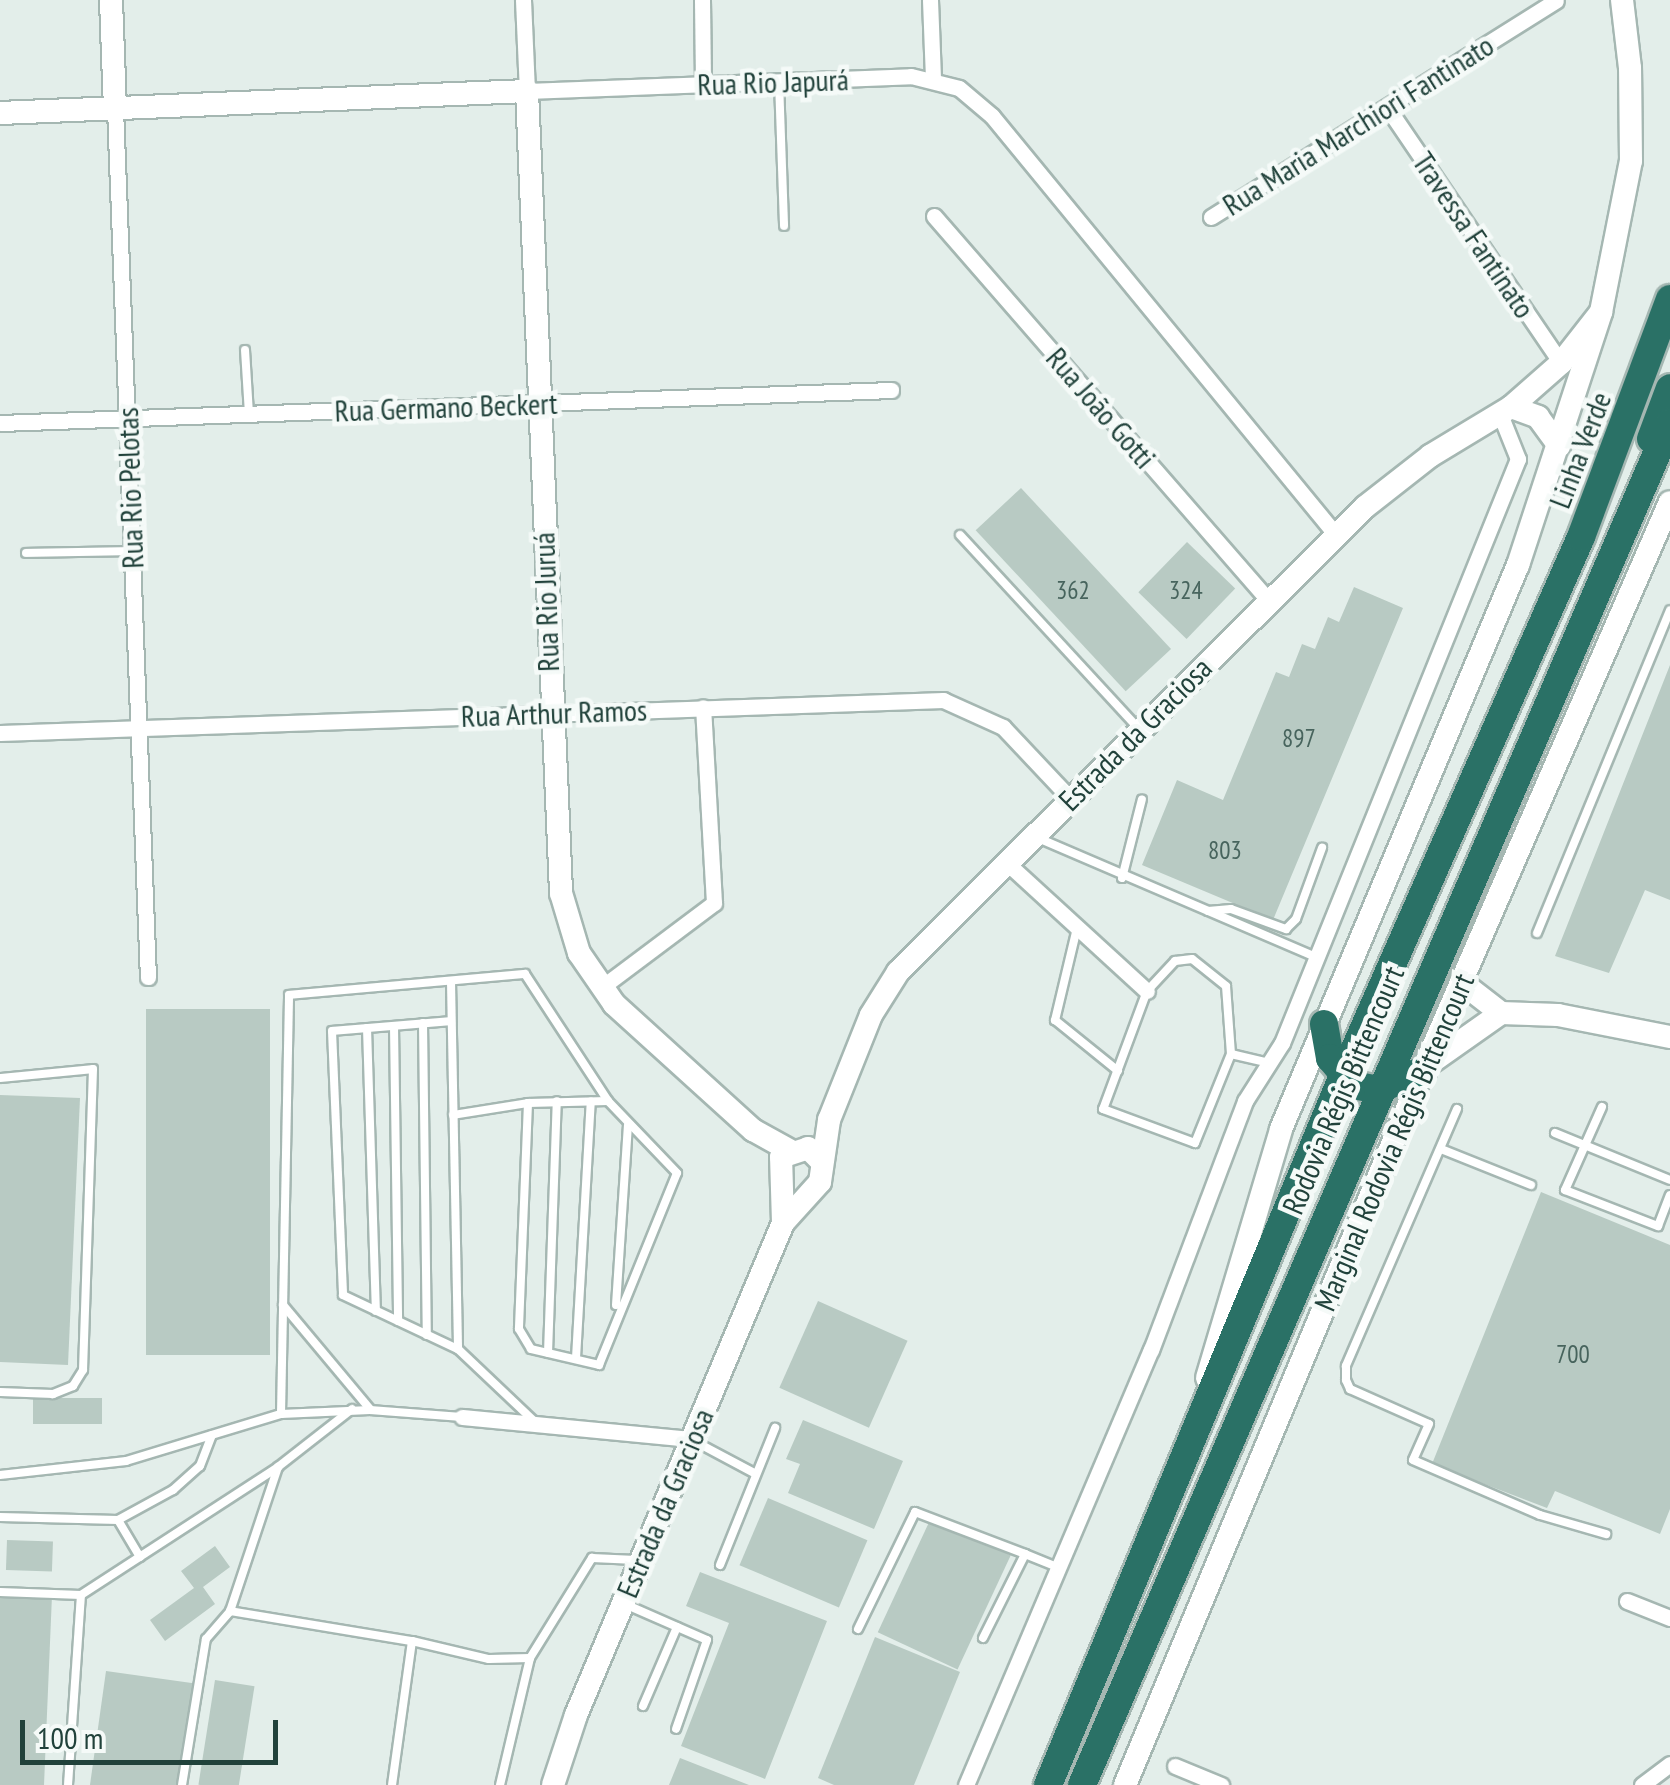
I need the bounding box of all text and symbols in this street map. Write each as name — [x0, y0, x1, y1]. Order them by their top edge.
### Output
street label: Rua Maria Marchiori Fantinato — [1216, 27, 1500, 223]
street label: Rua Rio Japurá — [697, 61, 849, 103]
street label: Travessa Fantinato — [1405, 145, 1543, 325]
street label: Rua João Gotti — [1039, 340, 1163, 476]
street label: Rua Germano Beckert — [334, 385, 558, 429]
street label: Linha Verde — [1541, 387, 1619, 513]
street label: Rua Rio Pelotas — [109, 407, 151, 569]
street label: Rua Rio Juruá — [526, 532, 566, 672]
house number: 362 — [1056, 575, 1090, 605]
house number: 324 — [1169, 575, 1203, 605]
street label: Estrada da Graciosa — [1051, 650, 1219, 818]
street label: Rua Arthur Ramos — [460, 692, 648, 734]
house number: 897 — [1282, 723, 1316, 753]
house number: 803 — [1208, 835, 1242, 865]
street label: Rodovia Régis Bittencourt — [1275, 961, 1411, 1219]
street label: Marginal Rodovia Régis Bittencourt — [1307, 968, 1481, 1316]
house number: 700 — [1556, 1339, 1590, 1369]
street label: Estrada da Graciosa — [609, 1403, 721, 1603]
scale bar — [25, 1700, 282, 1762]
text: 100 m — [37, 1718, 103, 1757]

